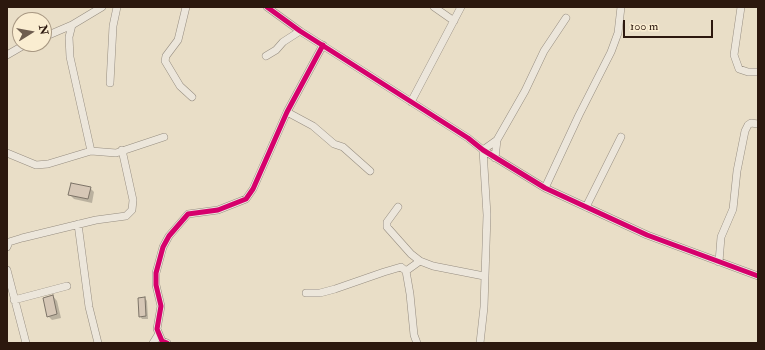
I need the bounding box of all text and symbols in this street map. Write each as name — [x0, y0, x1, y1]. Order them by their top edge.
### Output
north arrow — [12, 12, 52, 52]
scale bar — [625, 12, 715, 38]
text: 100 m — [630, 19, 658, 34]
text: N — [36, 24, 51, 36]

